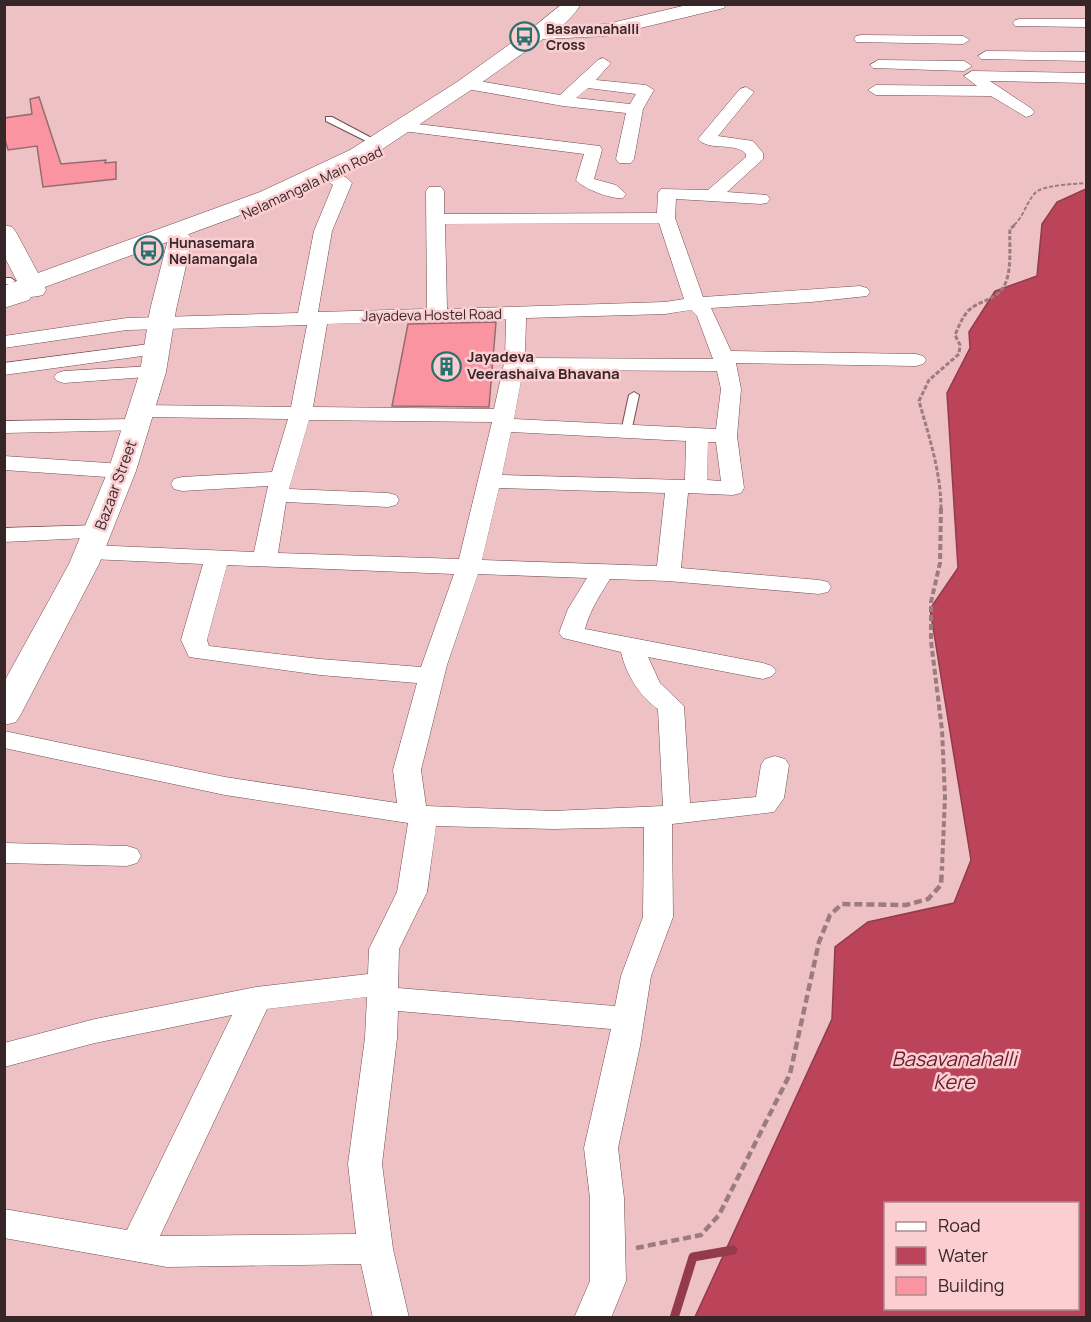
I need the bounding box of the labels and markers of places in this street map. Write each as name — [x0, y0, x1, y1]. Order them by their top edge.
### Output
place label: Basavanahalli Cross — [546, 19, 639, 54]
bus stop icon: Basavanahalli Cross — [509, 21, 541, 53]
place label: Hunasemara Nelamangala — [169, 233, 258, 268]
bus stop icon: Hunasemara Nelamangala — [132, 235, 164, 267]
place label: Jayadeva Veerashaiva Bhavana — [467, 346, 620, 384]
building icon: Jayadeva Veerashaiva Bhavana — [430, 350, 462, 382]

